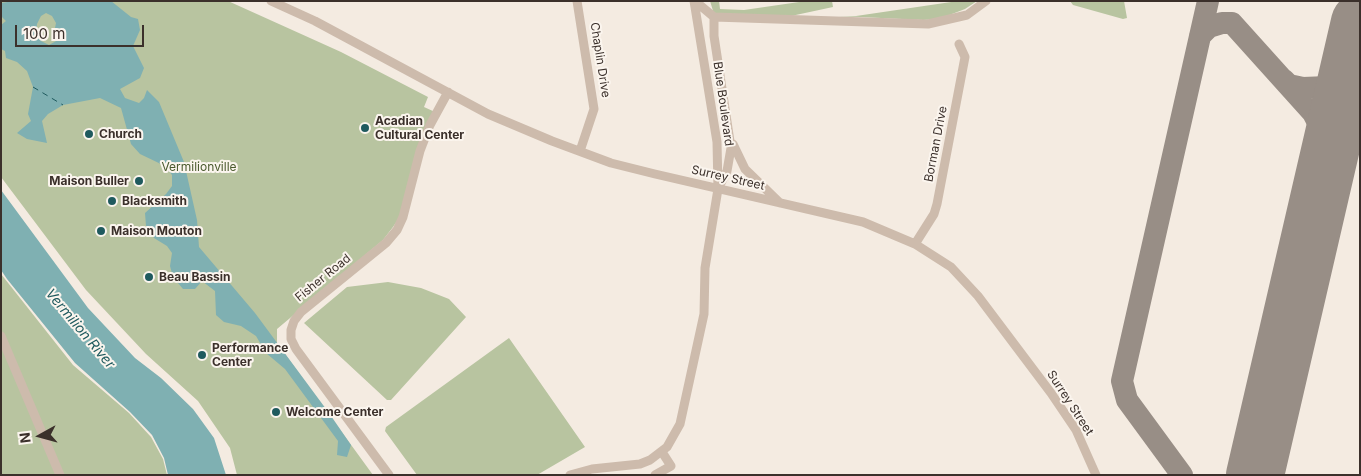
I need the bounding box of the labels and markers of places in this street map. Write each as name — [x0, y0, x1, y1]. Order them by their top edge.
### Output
place label: Acadian Cultural Center — [375, 114, 464, 142]
marker: Acadian Cultural Center — [359, 122, 371, 134]
place label: Church — [99, 127, 142, 141]
marker: Church — [83, 128, 95, 140]
place label: Maison Buller — [49, 174, 129, 188]
marker: Maison Buller — [133, 175, 145, 187]
place label: Blacksmith — [122, 194, 187, 208]
marker: Blacksmith — [106, 195, 118, 207]
place label: Maison Mouton — [111, 224, 202, 238]
marker: Maison Mouton — [95, 225, 107, 237]
place label: Beau Bassin — [159, 270, 231, 284]
marker: Beau Bassin — [143, 271, 155, 283]
place label: Performance Center — [212, 341, 288, 369]
marker: Performance Center — [196, 349, 208, 361]
place label: Welcome Center — [286, 405, 383, 419]
marker: Welcome Center — [270, 406, 282, 418]

